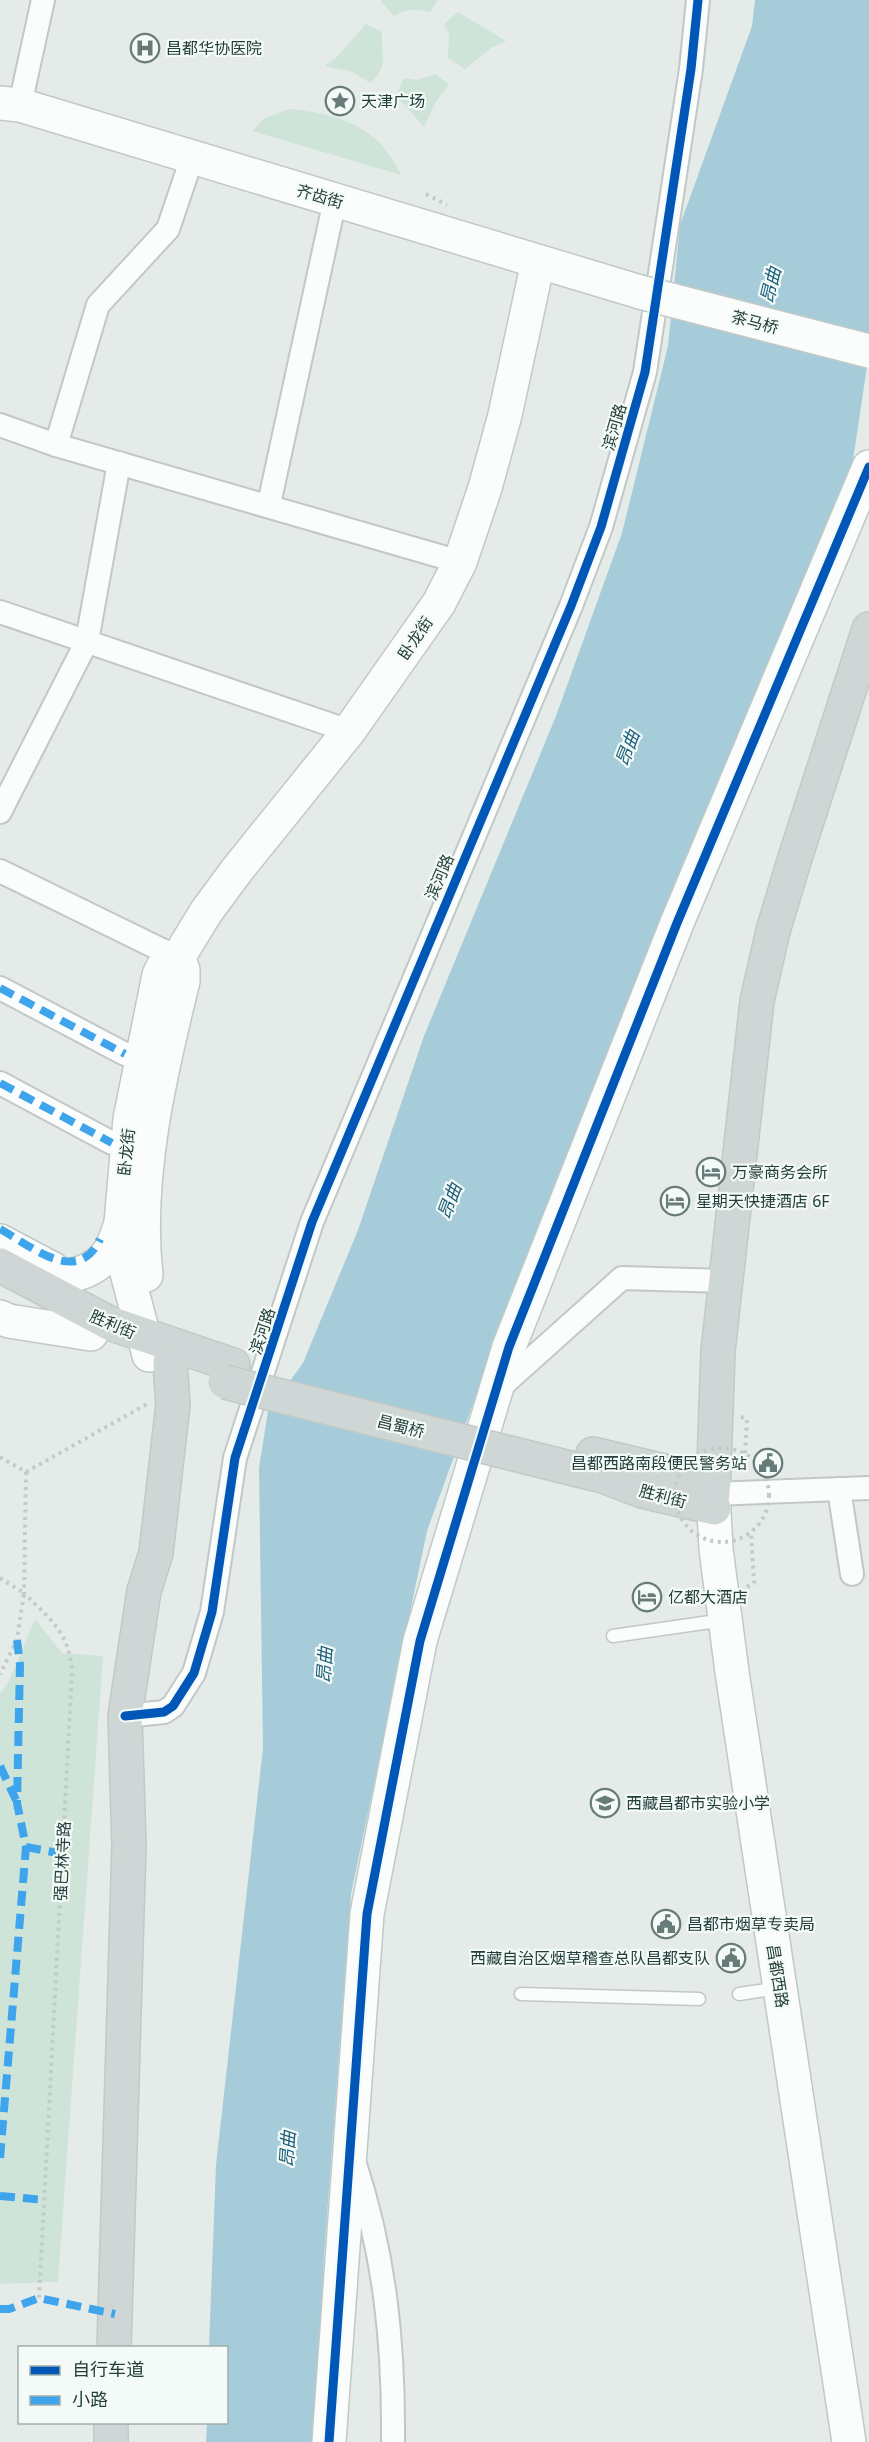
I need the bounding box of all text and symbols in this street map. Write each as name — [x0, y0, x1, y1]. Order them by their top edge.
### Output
hospital icon: 昌都华协医院 — [129, 32, 161, 64]
place label: 昌都华协医院 — [166, 37, 262, 59]
place icon: 天津广场 — [324, 85, 356, 117]
place label: 天津广场 — [361, 90, 425, 112]
street label: 齐齿街 — [294, 179, 346, 213]
water label: 昂曲 — [754, 263, 786, 305]
street label: 茶马桥 — [729, 305, 781, 339]
street label: 滨河路 — [597, 401, 631, 453]
street label: 卧龙街 — [392, 612, 438, 664]
water label: 昂曲 — [609, 725, 645, 769]
street label: 滨河路 — [419, 851, 459, 903]
street label: 卧龙街 — [113, 1127, 139, 1177]
hotel icon: 万豪商务会所 — [695, 1156, 727, 1188]
place label: 万豪商务会所 — [732, 1161, 828, 1183]
water label: 昂曲 — [431, 1178, 467, 1222]
hotel icon: 星期天快捷酒店 6F — [659, 1185, 691, 1217]
place label: 星期天快捷酒店 6F — [696, 1190, 830, 1212]
street label: 胜利街 — [87, 1304, 139, 1344]
street label: 滨河路 — [244, 1305, 280, 1357]
street label: 昌蜀桥 — [375, 1410, 427, 1442]
public building icon: 昌都西路南段便民警务站 — [752, 1447, 784, 1479]
place label: 昌都西路南段便民警务站 — [571, 1452, 747, 1474]
street label: 胜利街 — [637, 1479, 689, 1513]
hotel icon: 亿都大酒店 — [631, 1581, 663, 1613]
place label: 亿都大酒店 — [668, 1586, 748, 1608]
water label: 昂曲 — [311, 1644, 337, 1684]
school or university icon: 西藏昌都市实验小学 — [589, 1787, 621, 1819]
place label: 西藏昌都市实验小学 — [626, 1792, 770, 1814]
street label: 强巴林寺路 — [49, 1820, 75, 1902]
public building icon: 昌都市烟草专卖局 — [650, 1908, 682, 1940]
place label: 昌都市烟草专卖局 — [687, 1913, 815, 1935]
public building icon: 西藏自治区烟草稽查总队昌都支队 — [715, 1942, 747, 1974]
street label: 昌都西路 — [762, 1943, 794, 2009]
place label: 西藏自治区烟草稽查总队昌都支队 — [470, 1947, 710, 1969]
water label: 昂曲 — [274, 2128, 300, 2168]
legend — [18, 2346, 228, 2424]
text: 自行车道 — [72, 2357, 144, 2381]
text: 小路 — [72, 2387, 108, 2411]

